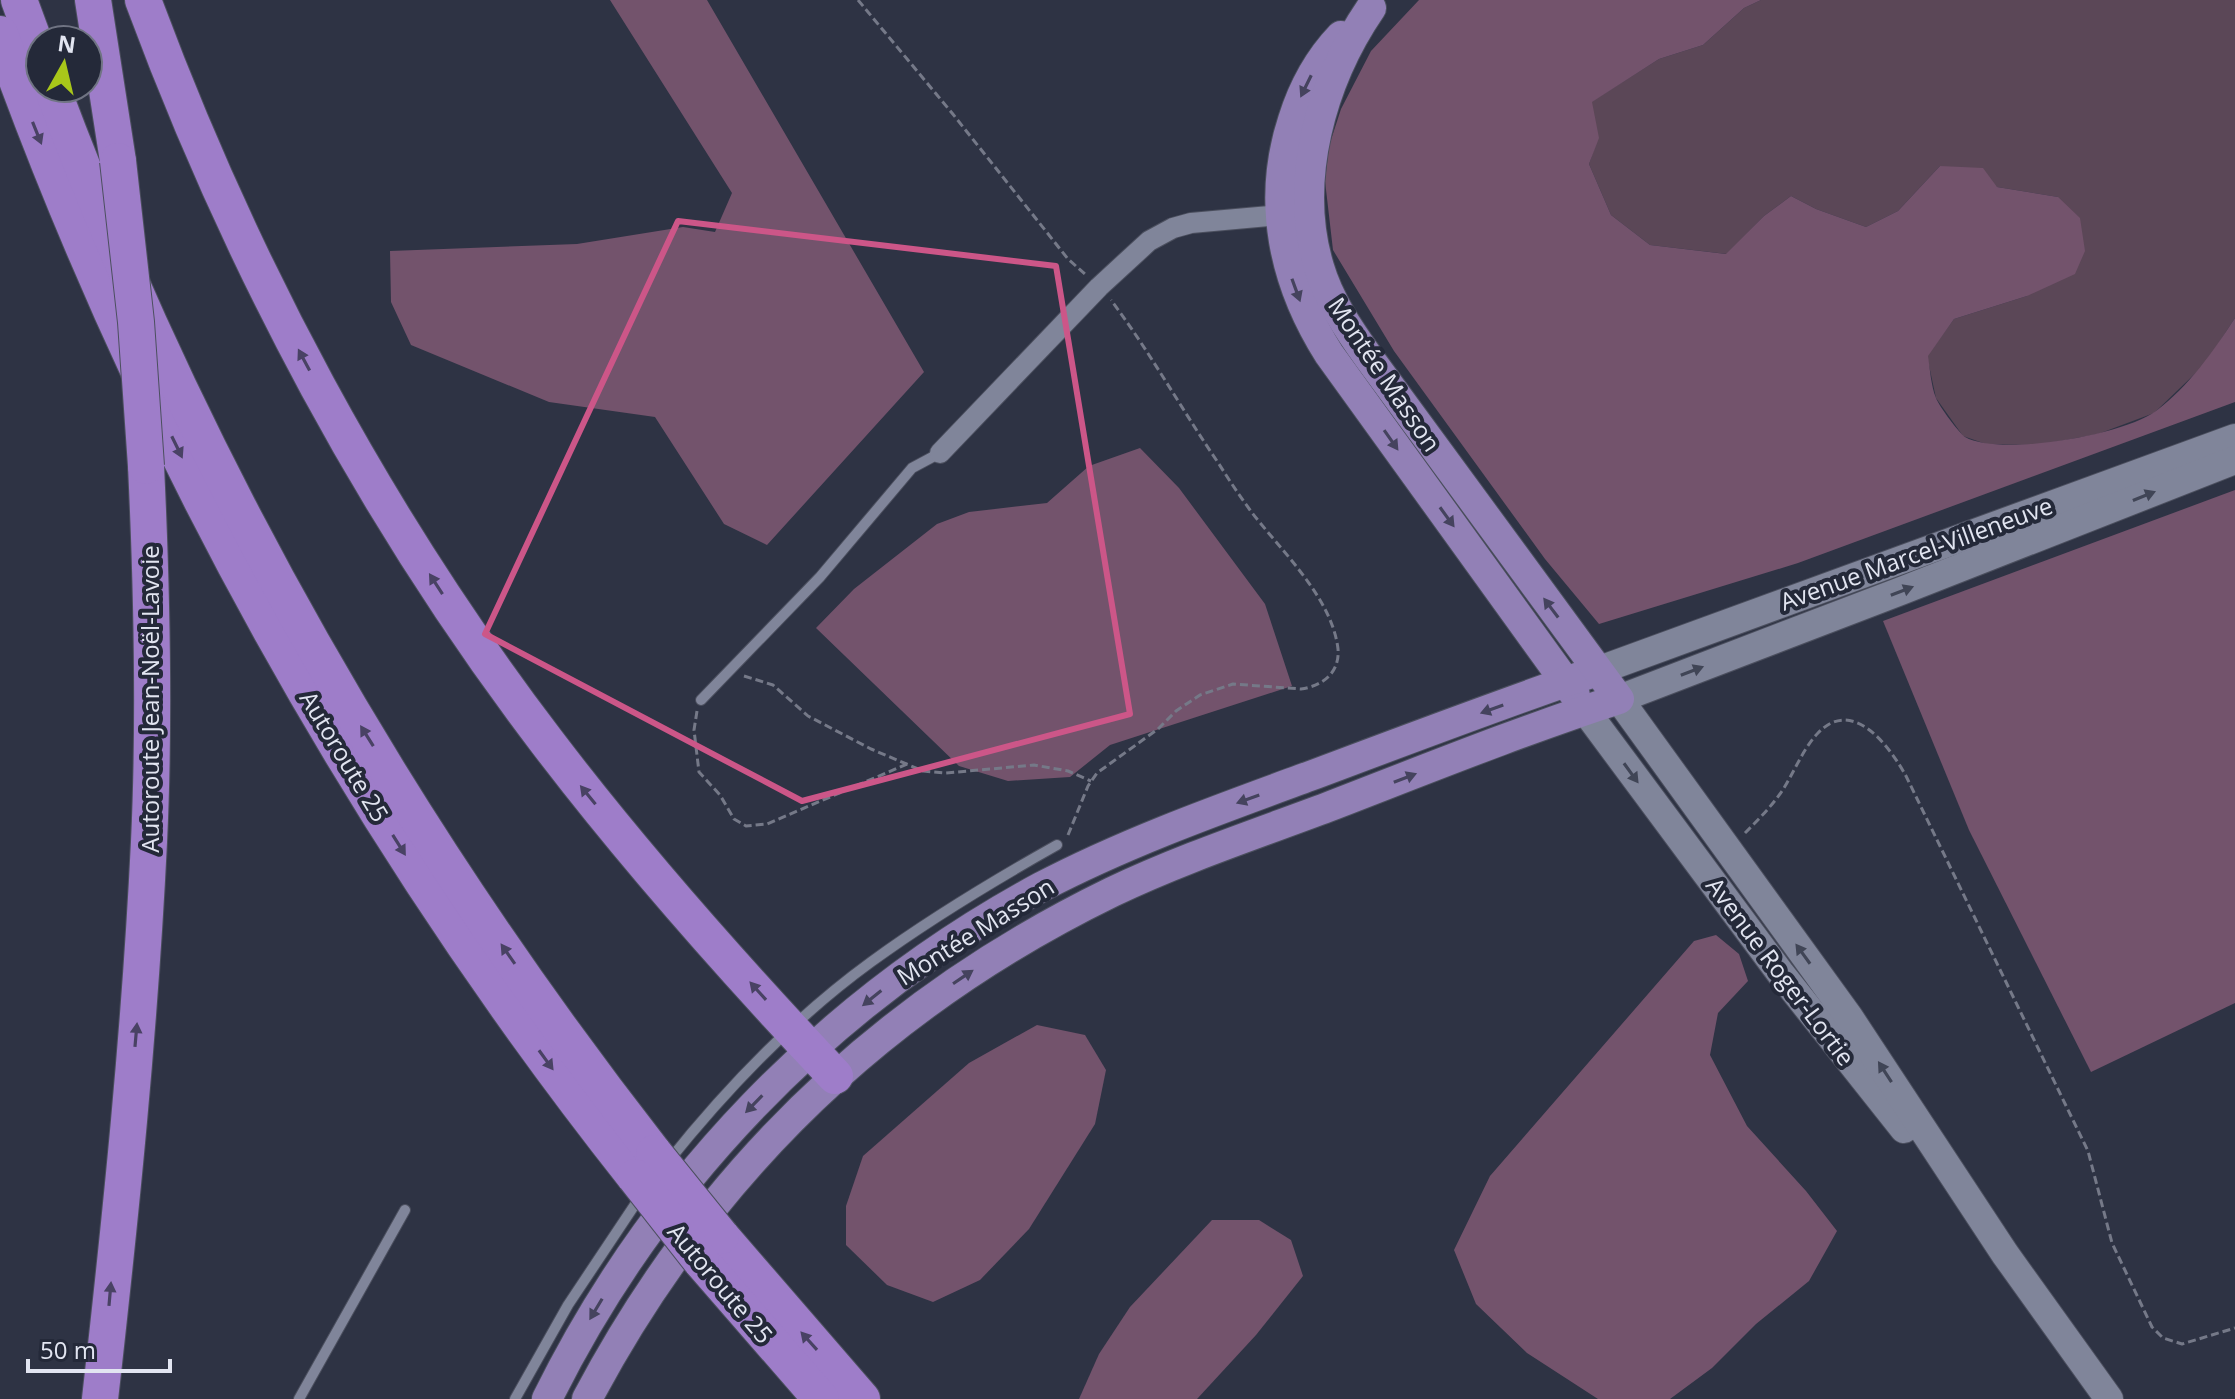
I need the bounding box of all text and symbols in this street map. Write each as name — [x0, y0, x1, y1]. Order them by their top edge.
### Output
north arrow — [24, 24, 104, 104]
text: N — [56, 27, 78, 59]
one-way arrow — [1299, 75, 1313, 98]
one-way arrow — [31, 121, 44, 145]
one-way arrow — [1290, 278, 1303, 302]
street label: Montée Masson — [1321, 290, 1449, 458]
one-way arrow — [297, 349, 311, 372]
one-way arrow — [1383, 430, 1399, 451]
one-way arrow — [170, 436, 184, 459]
street label: Avenue Marcel-Villeneuve — [1775, 488, 2057, 618]
one-way arrow — [2132, 489, 2156, 502]
one-way arrow — [1438, 507, 1454, 527]
street label: Autoroute Jean-Noël-Lavoie — [133, 545, 166, 853]
one-way arrow — [430, 573, 444, 595]
one-way arrow — [1890, 584, 1914, 597]
one-way arrow — [1543, 598, 1559, 618]
one-way arrow — [1680, 664, 1704, 677]
street label: Autoroute 25 — [293, 684, 397, 828]
one-way arrow — [1480, 703, 1504, 715]
one-way arrow — [361, 725, 375, 747]
one-way arrow — [1623, 762, 1639, 783]
one-way arrow — [1393, 771, 1417, 783]
one-way arrow — [581, 785, 597, 805]
one-way arrow — [1236, 793, 1260, 806]
one-way arrow — [392, 834, 406, 856]
street label: Montée Masson — [890, 869, 1060, 993]
street label: Avenue Roger-Lortie — [1699, 870, 1863, 1072]
one-way arrow — [1796, 943, 1812, 964]
one-way arrow — [501, 944, 516, 965]
one-way arrow — [952, 970, 973, 985]
one-way arrow — [750, 982, 768, 1001]
one-way arrow — [862, 990, 882, 1006]
one-way arrow — [130, 1022, 143, 1047]
one-way arrow — [538, 1049, 553, 1070]
one-way arrow — [1878, 1061, 1893, 1082]
one-way arrow — [746, 1094, 764, 1113]
street label: Autoroute 25 — [661, 1216, 781, 1350]
one-way arrow — [104, 1281, 117, 1306]
one-way arrow — [589, 1298, 603, 1320]
scale bar — [28, 1323, 170, 1373]
one-way arrow — [801, 1331, 818, 1351]
text: 50 m — [40, 1333, 96, 1366]

